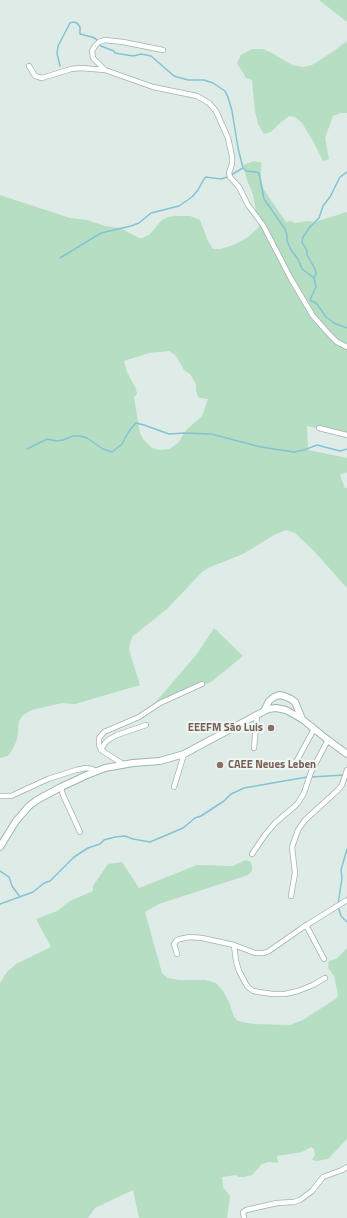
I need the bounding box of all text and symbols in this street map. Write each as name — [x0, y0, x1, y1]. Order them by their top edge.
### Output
place label: EEEFM São Luis — [188, 721, 263, 735]
marker: EEEFM São Luis — [266, 723, 276, 733]
place label: CAEE Neues Leben — [228, 758, 316, 772]
marker: CAEE Neues Leben — [215, 760, 225, 770]

